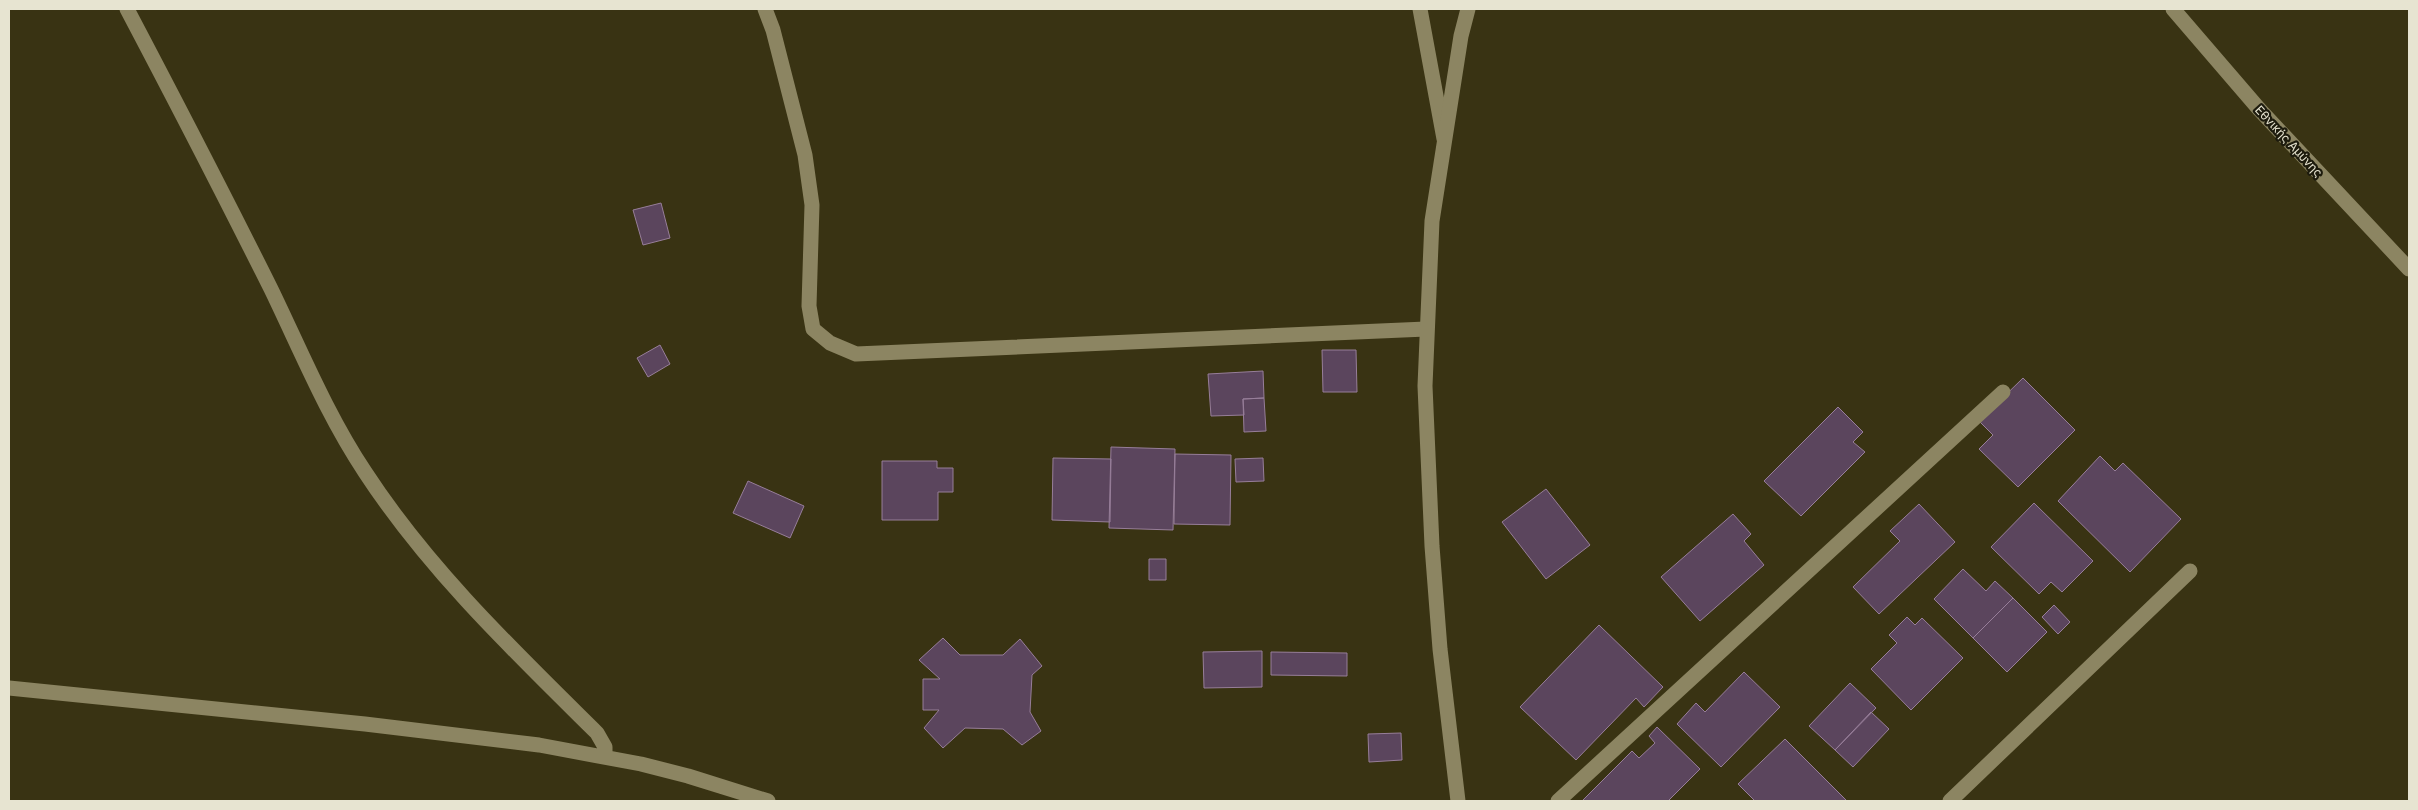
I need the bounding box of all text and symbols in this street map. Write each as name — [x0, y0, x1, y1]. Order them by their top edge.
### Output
street label: Εθνικής Αμύνης — [2252, 102, 2326, 180]

